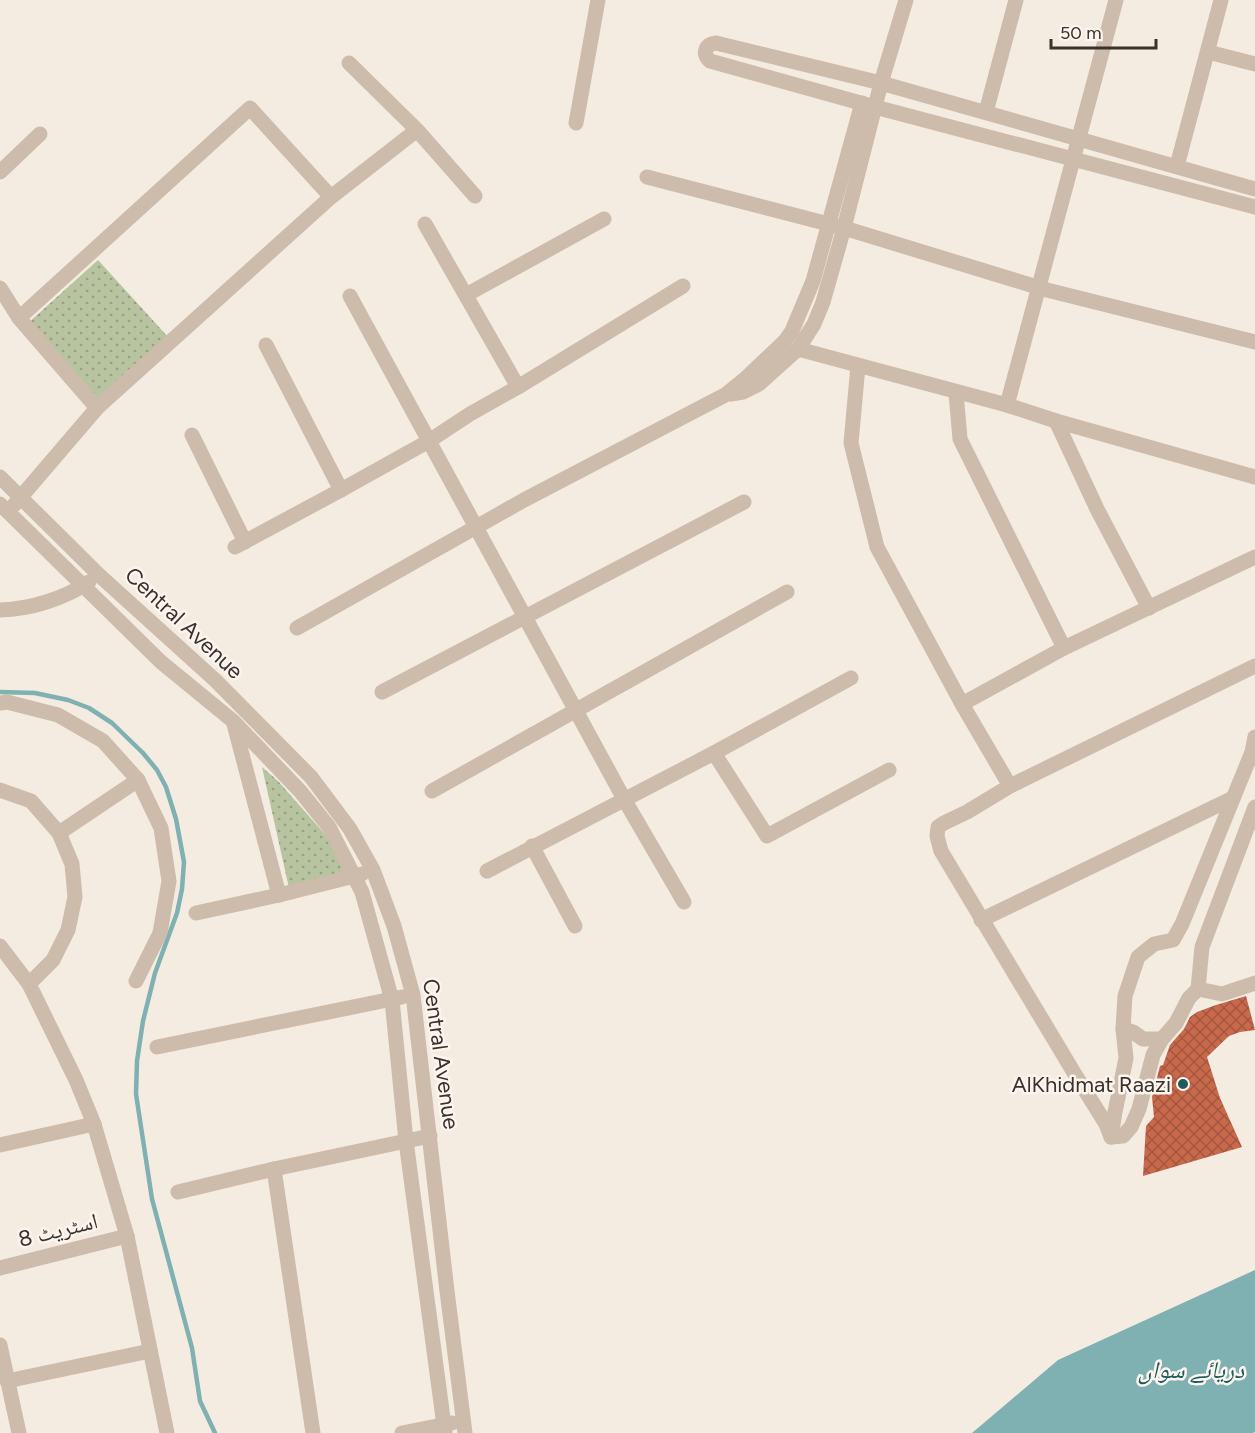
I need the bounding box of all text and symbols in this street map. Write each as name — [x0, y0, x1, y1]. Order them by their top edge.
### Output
scale bar — [1051, 12, 1156, 50]
text: 50 m — [1060, 22, 1102, 44]
street label: Central Avenue — [119, 561, 249, 685]
street label: Central Avenue — [417, 977, 465, 1131]
place label: AlKhidmat Raazi — [1012, 1071, 1171, 1098]
marker: AlKhidmat Raazi — [1176, 1077, 1190, 1091]
street label: اسٹریٹ 8 — [15, 1207, 101, 1253]
water label: دریائے سواں — [1138, 1355, 1244, 1385]

